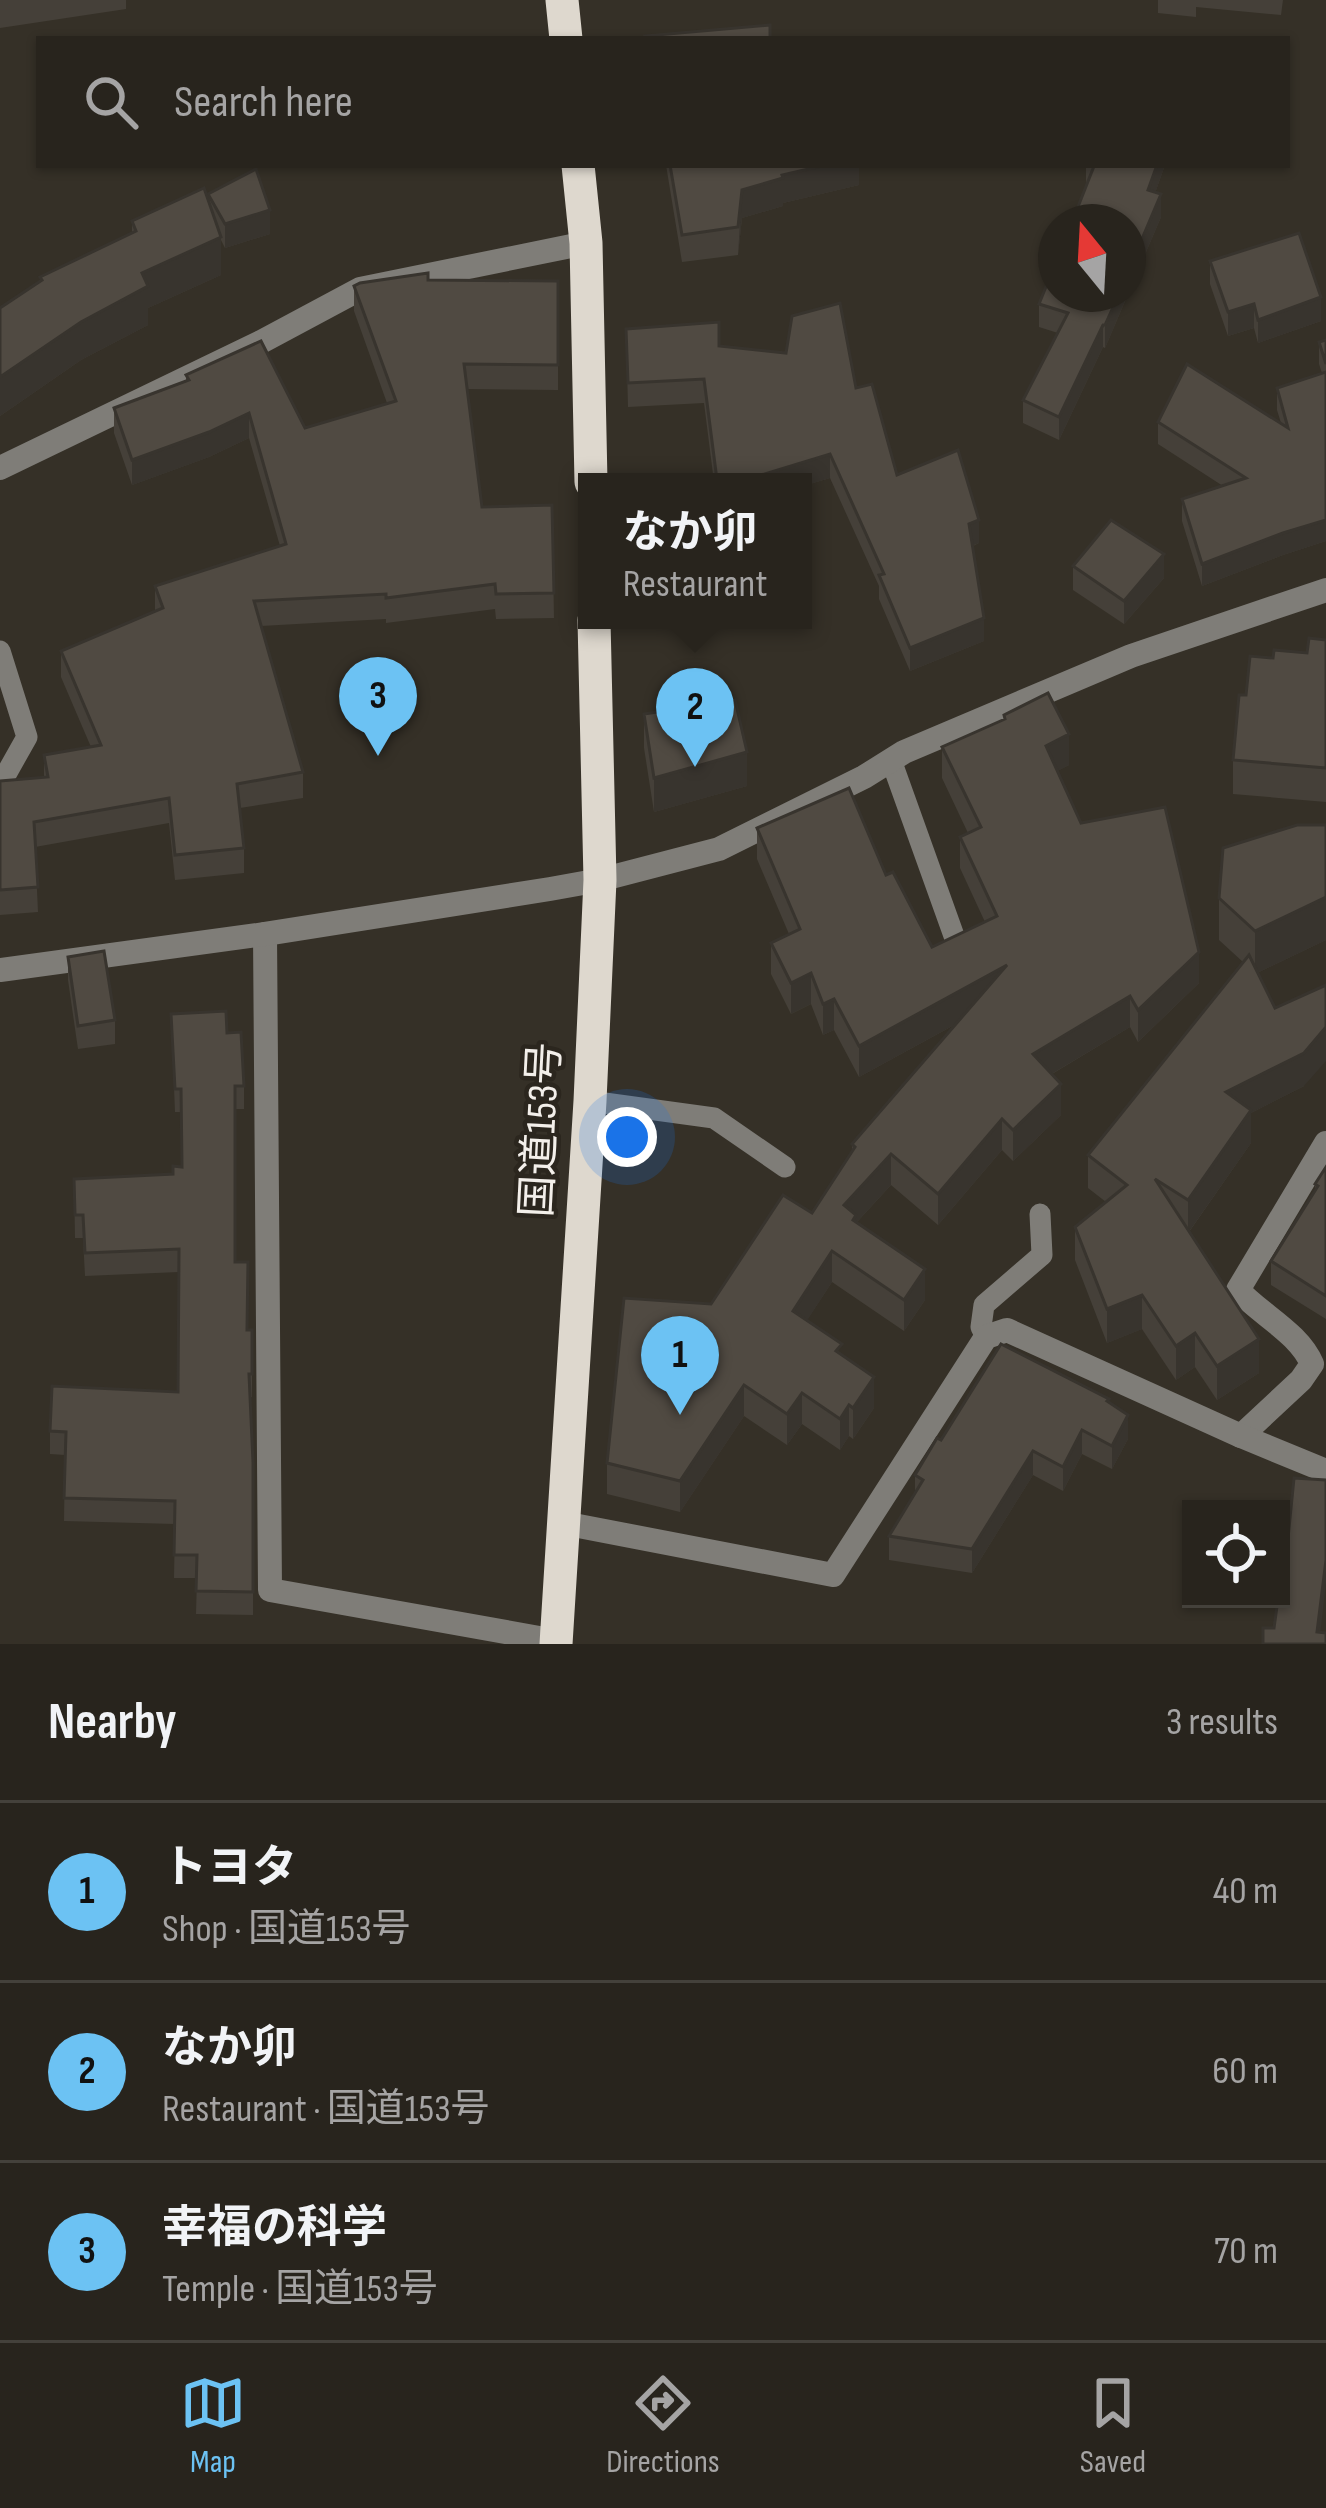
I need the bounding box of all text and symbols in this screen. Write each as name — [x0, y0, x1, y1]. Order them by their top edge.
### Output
search box — [36, 36, 1290, 168]
icon: search — [78, 69, 144, 135]
text: Search here — [174, 75, 353, 130]
north arrow — [1038, 204, 1146, 312]
popup — [578, 473, 812, 629]
text: なか卯 — [623, 506, 758, 561]
text: Restaurant — [623, 561, 767, 608]
pin: 3 — [339, 657, 417, 756]
pin: 2 — [656, 668, 734, 767]
street label: 国道153号 — [512, 1041, 572, 1219]
your location — [597, 1107, 657, 1167]
pin: 1 — [641, 1316, 719, 1415]
map controls — [1182, 1500, 1290, 1608]
button: locate — [1182, 1500, 1290, 1608]
text: Nearby — [48, 1692, 177, 1753]
text: 3 results — [1166, 1699, 1278, 1746]
text: トヨタ — [162, 1841, 297, 1896]
text: 1 — [79, 1868, 95, 1915]
text: 40 m — [1213, 1868, 1278, 1915]
text: Shop · 国道153号 — [162, 1906, 411, 1953]
text: なか卯 — [162, 2021, 297, 2076]
text: 2 — [78, 2048, 96, 2095]
text: 60 m — [1212, 2048, 1278, 2095]
text: Restaurant · 国道153号 — [162, 2086, 489, 2133]
text: 幸福の科学 — [162, 2201, 387, 2256]
text: 3 — [78, 2228, 96, 2275]
text: 70 m — [1214, 2228, 1278, 2275]
text: Temple · 国道153号 — [162, 2266, 438, 2313]
tab: Map — [180, 2370, 246, 2482]
tab: Directions — [606, 2370, 720, 2482]
tab: Saved — [1080, 2370, 1146, 2482]

